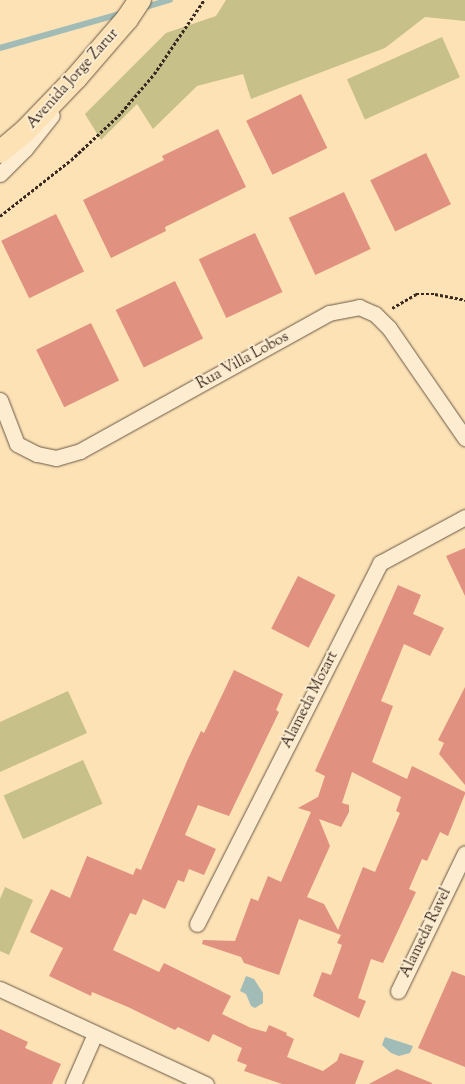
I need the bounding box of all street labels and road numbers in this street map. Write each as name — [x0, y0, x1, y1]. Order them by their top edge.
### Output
street label: Avenida Jorge Zarur — [23, 25, 123, 133]
street label: Rua Villa Lobos — [194, 328, 292, 394]
street label: Alameda Mozart — [278, 649, 342, 751]
street label: Alameda Ravel — [397, 885, 455, 981]

